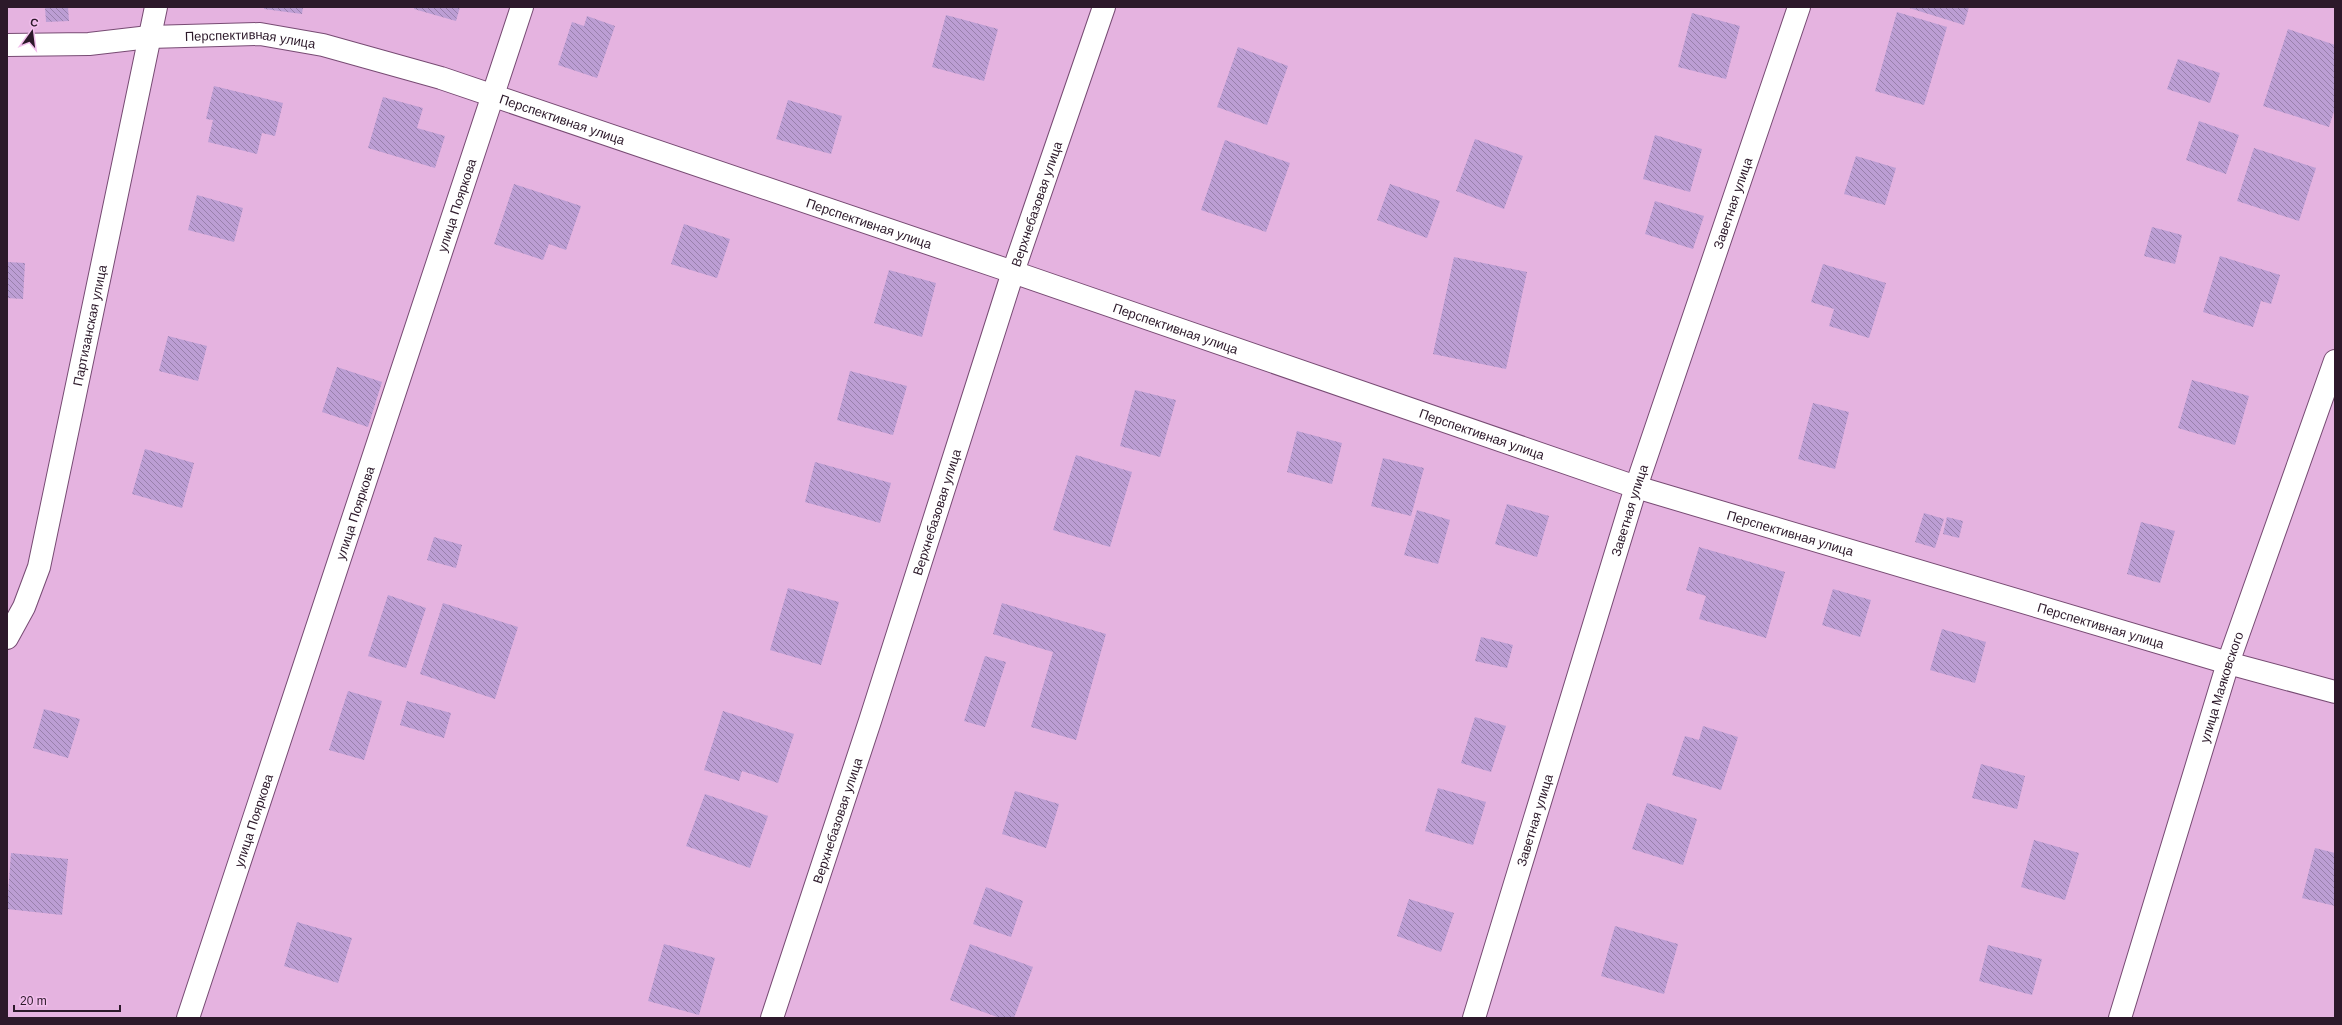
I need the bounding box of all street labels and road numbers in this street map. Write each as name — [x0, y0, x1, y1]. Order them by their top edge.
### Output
street label: Перспективная улица — [185, 26, 317, 51]
street label: Перспективная улица — [498, 91, 628, 148]
street label: Верхнебазовая улица — [1008, 139, 1065, 269]
street label: Заветная улица — [1710, 155, 1755, 251]
street label: улица Пояркова — [434, 156, 479, 254]
street label: Перспективная улица — [804, 195, 934, 252]
street label: Партизанская улица — [70, 263, 110, 387]
street label: Перспективная улица — [1111, 300, 1241, 357]
street label: Перспективная улица — [1417, 405, 1547, 463]
street label: Верхнебазовая улица — [909, 446, 964, 577]
street label: Заветная улица — [1608, 462, 1651, 558]
street label: улица Пояркова — [332, 464, 378, 561]
street label: Перспективная улица — [1725, 507, 1856, 559]
street label: Перспективная улица — [2036, 599, 2167, 651]
street label: улица Маяковского — [2197, 630, 2246, 745]
street label: Верхнебазовая улица — [809, 755, 865, 885]
street label: улица Пояркова — [231, 771, 276, 869]
street label: Заветная улица — [1513, 771, 1556, 868]

